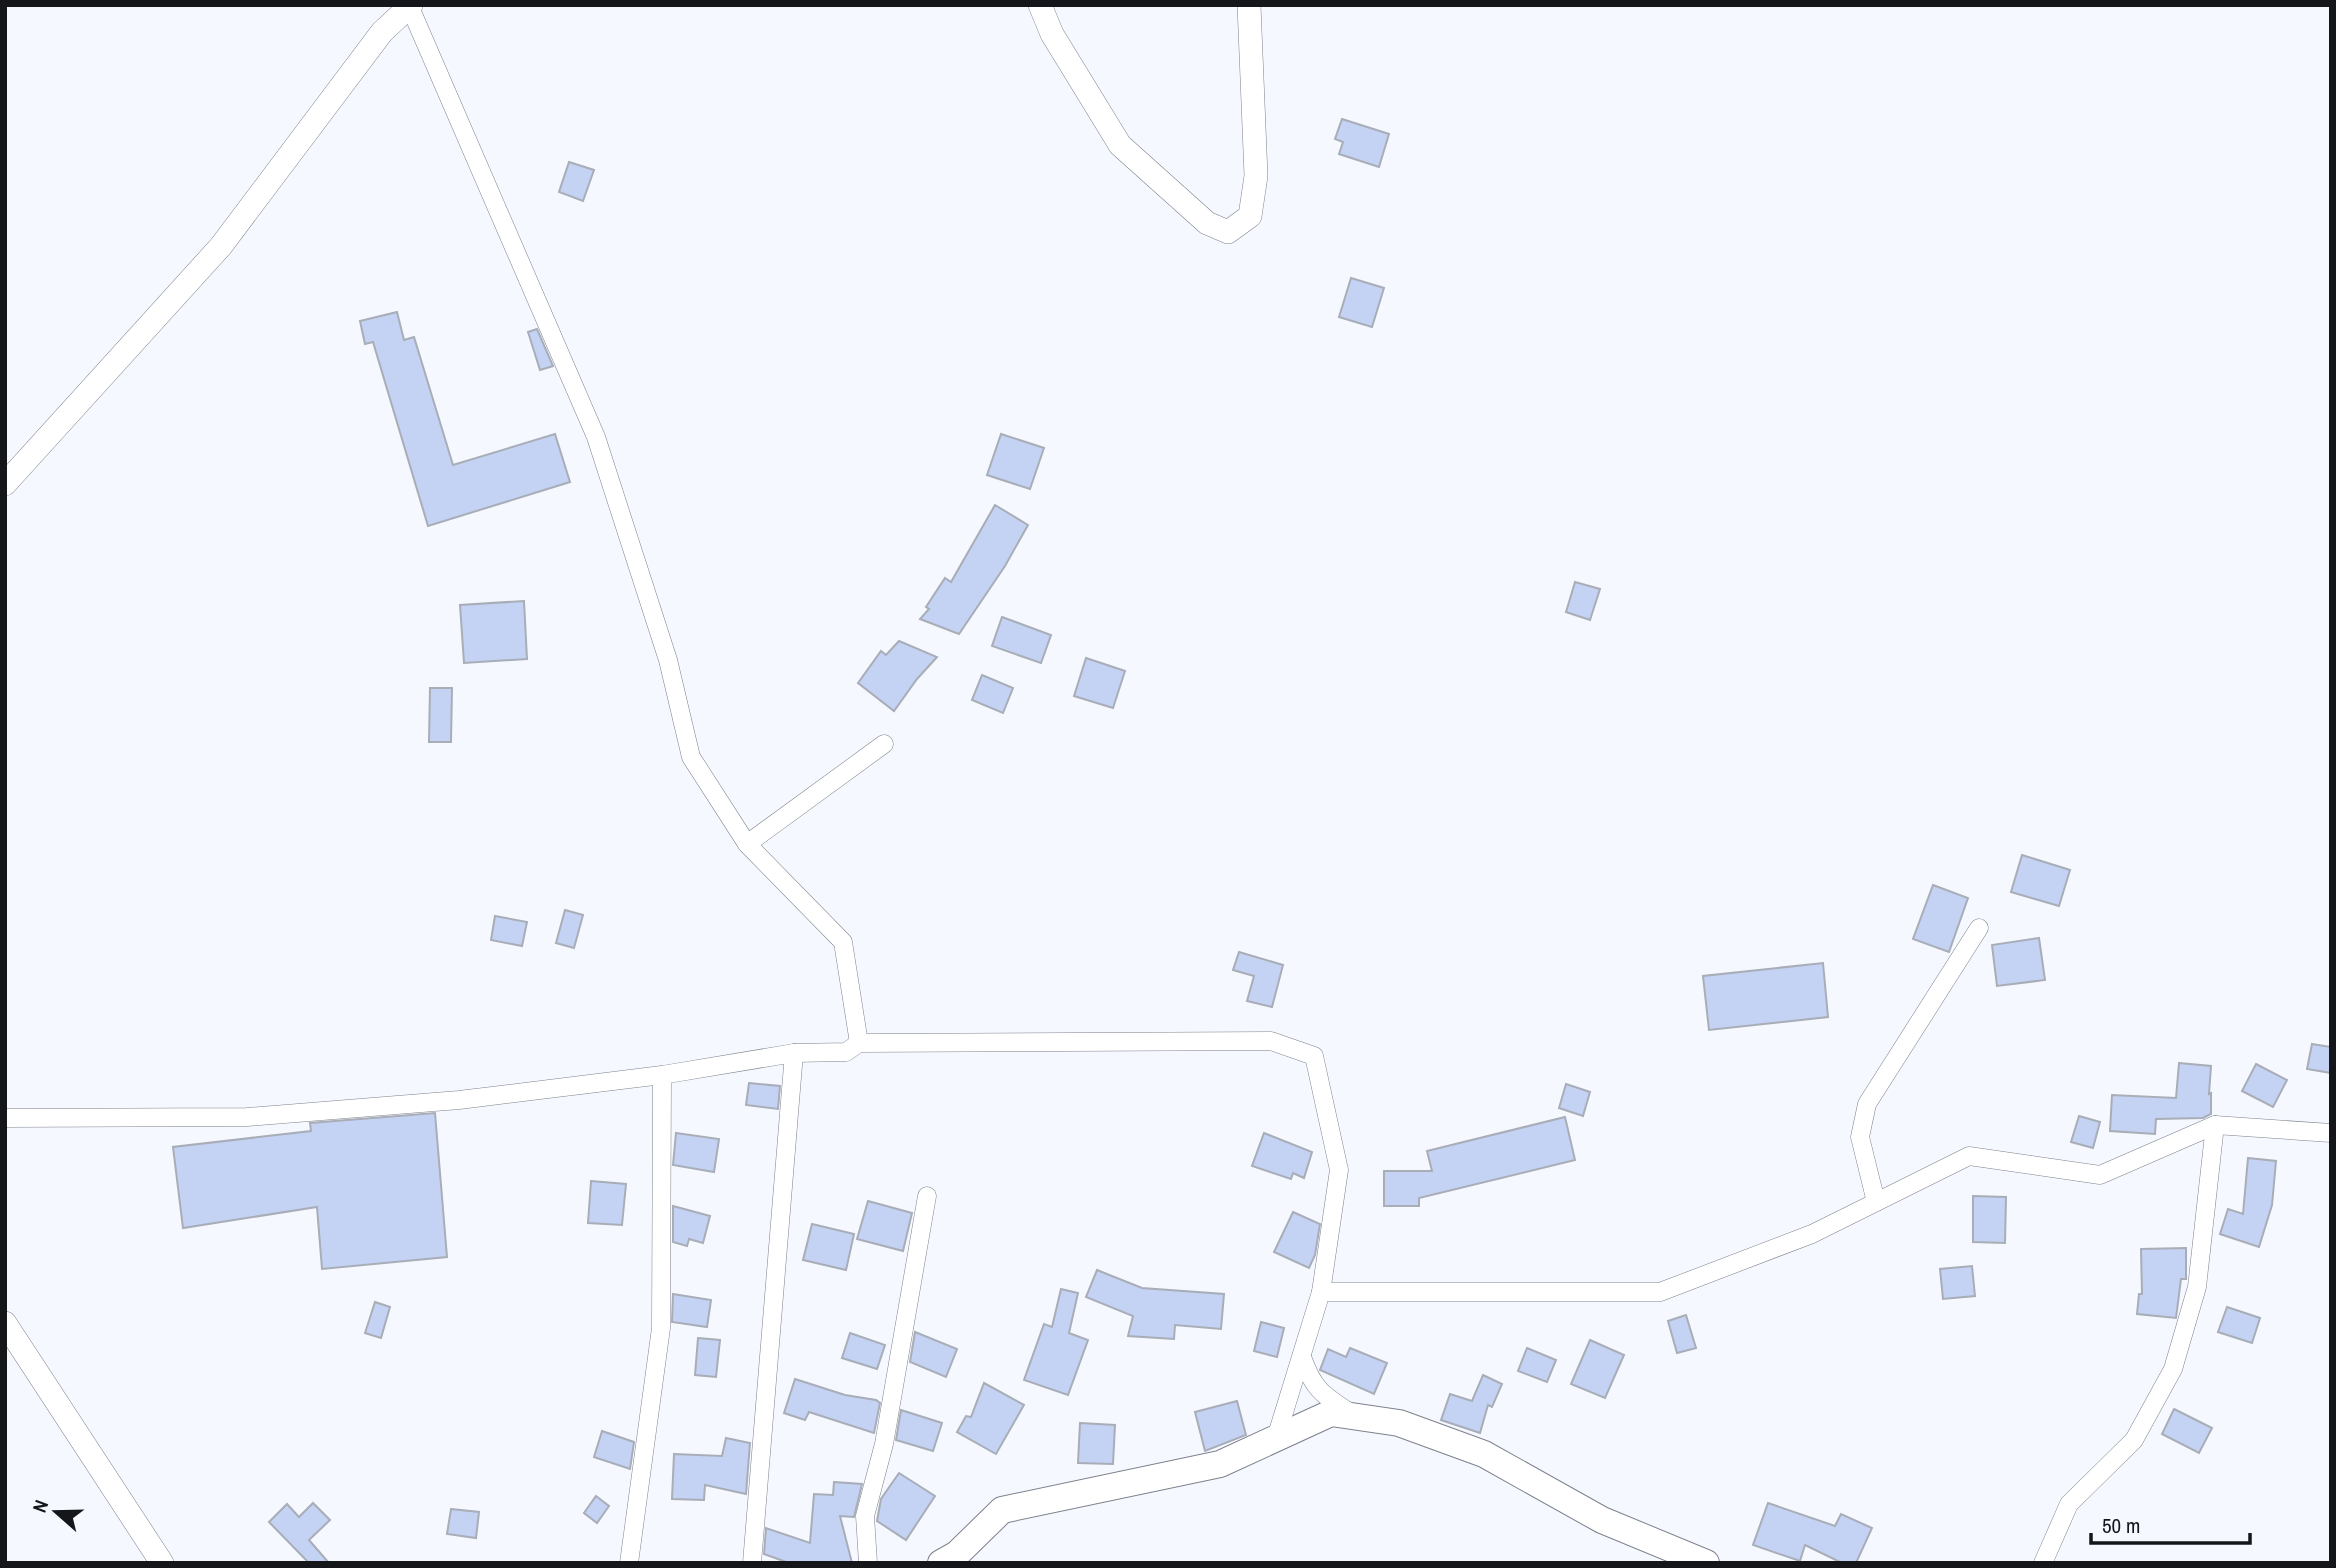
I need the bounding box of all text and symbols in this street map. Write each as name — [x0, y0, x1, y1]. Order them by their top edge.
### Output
north arrow — [21, 1477, 91, 1547]
text: N — [26, 1496, 54, 1516]
scale bar — [2091, 1502, 2250, 1546]
text: 50 m — [2102, 1511, 2140, 1540]

